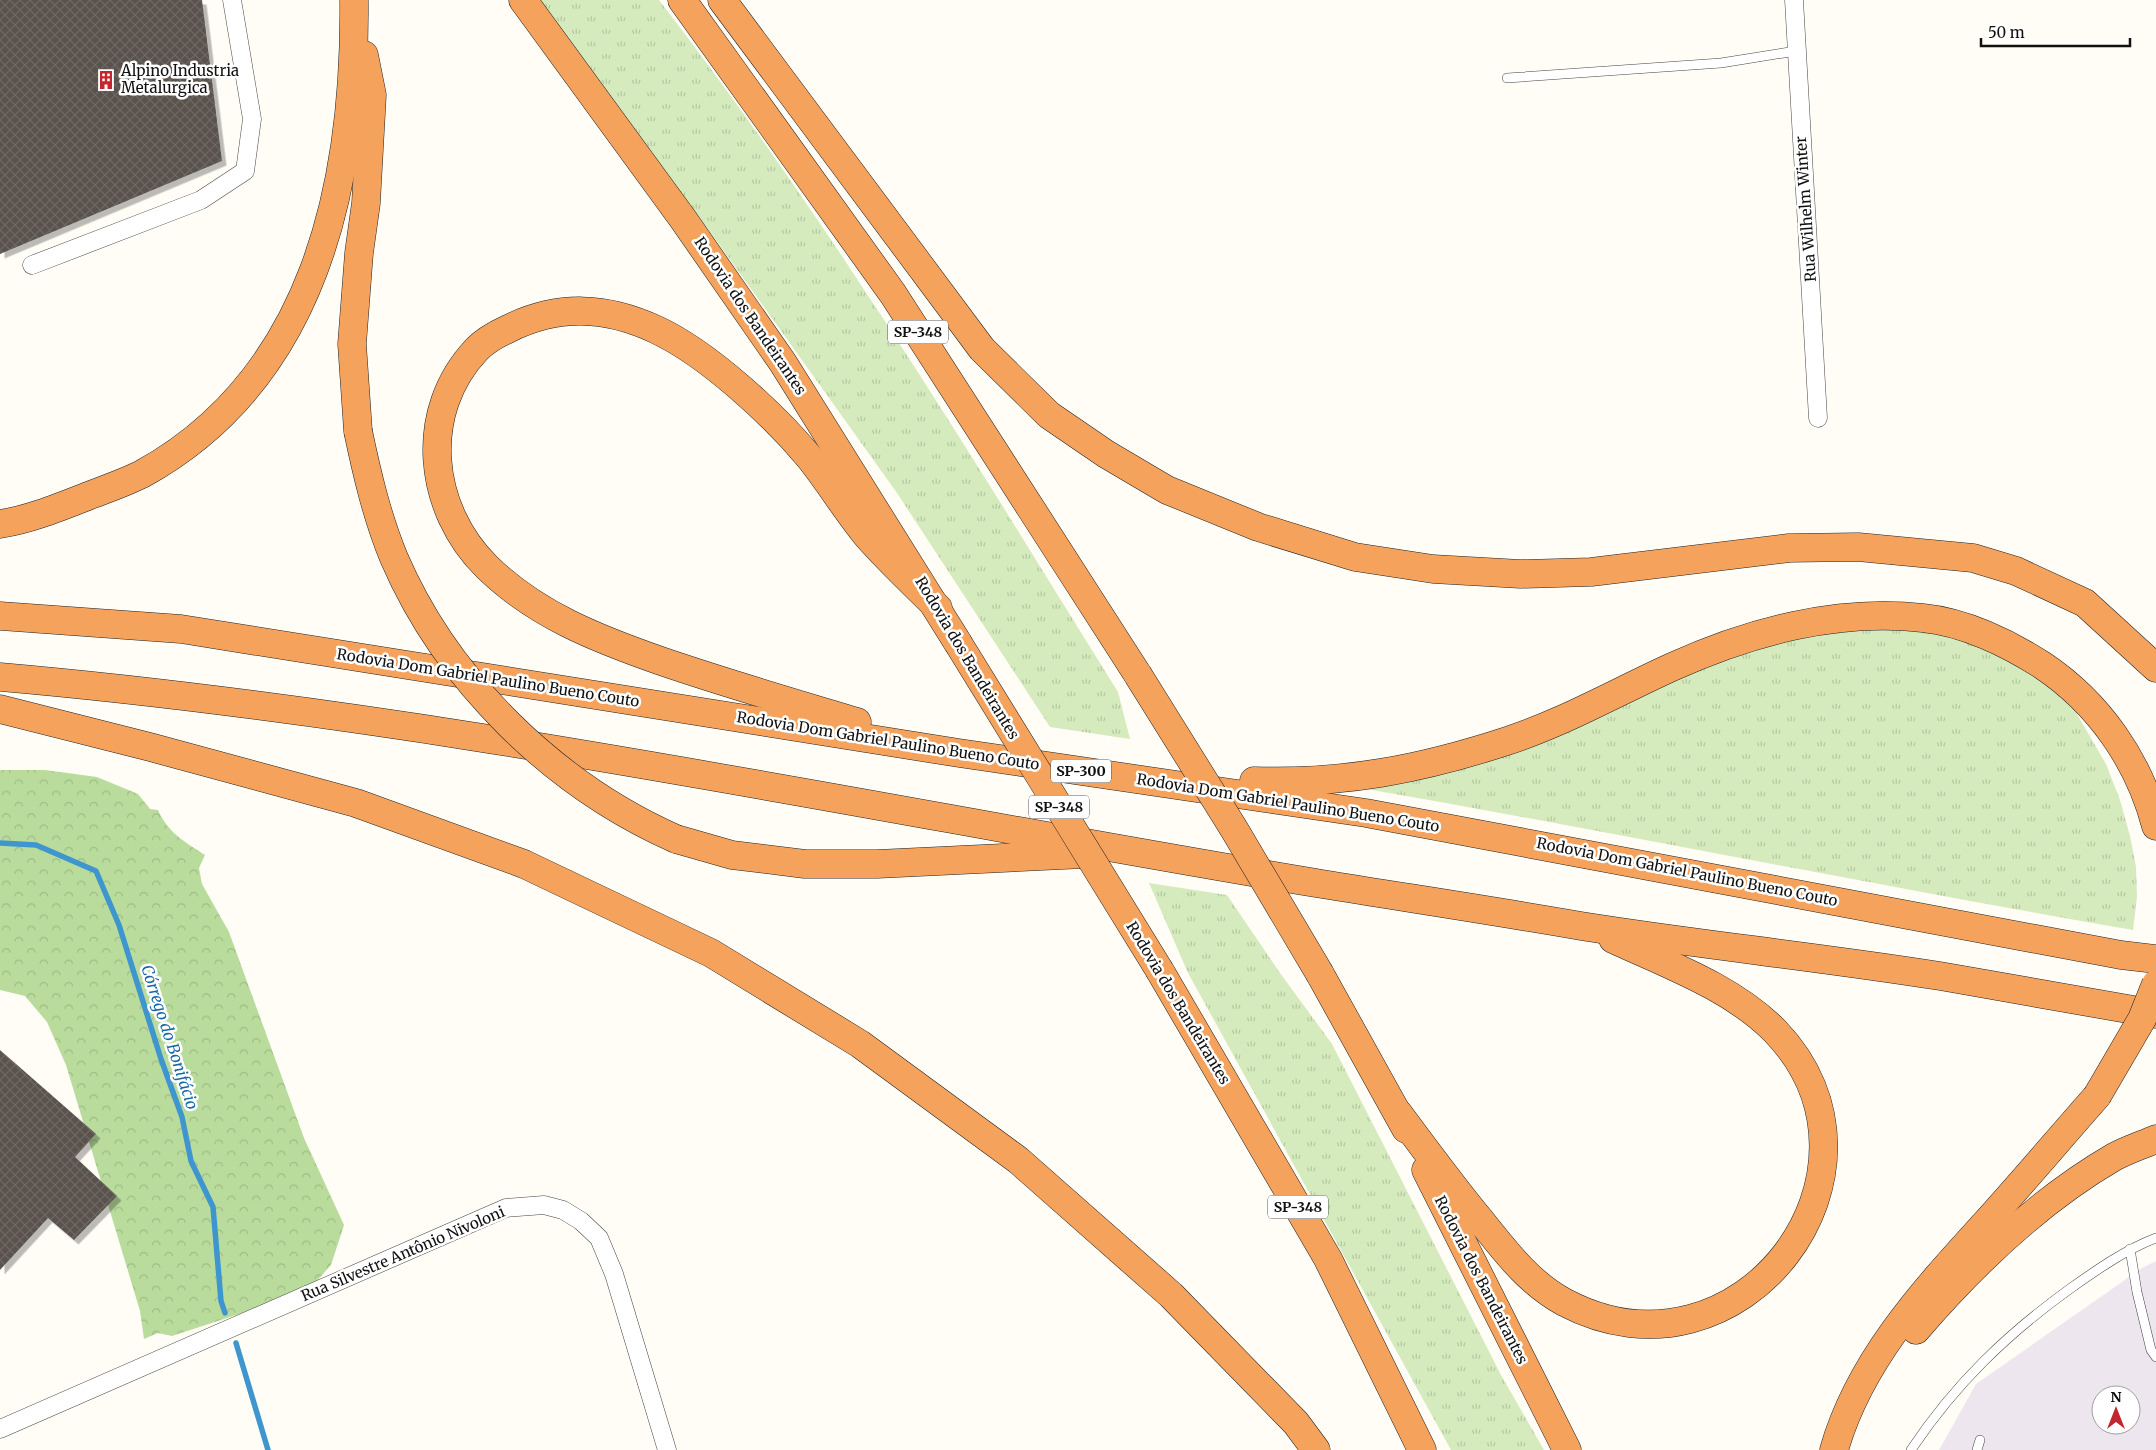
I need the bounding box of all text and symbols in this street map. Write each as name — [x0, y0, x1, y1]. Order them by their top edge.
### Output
scale bar — [1981, 15, 2130, 47]
text: 50 m — [1988, 23, 2025, 42]
place label: Alpino Industria Metalurgica — [120, 61, 239, 97]
building icon: Alpino Industria Metalurgica — [95, 69, 117, 91]
street label: Rua Wilhelm Winter — [1791, 135, 1820, 282]
street label: Rodovia dos Bandeirantes — [690, 233, 810, 398]
road number: SP-348 — [888, 321, 948, 344]
street label: Rodovia dos Bandeirantes — [911, 573, 1024, 743]
street label: Rodovia Dom Gabriel Paulino Bueno Couto — [335, 644, 641, 711]
street label: Rodovia Dom Gabriel Paulino Bueno Couto — [735, 707, 1041, 774]
road number: SP-300 — [1051, 759, 1111, 782]
street label: Rodovia Dom Gabriel Paulino Bueno Couto — [1135, 769, 1441, 836]
road number: SP-348 — [1029, 796, 1089, 819]
street label: Rodovia Dom Gabriel Paulino Bueno Couto — [1535, 833, 1839, 910]
street label: Rodovia dos Bandeirantes — [1122, 918, 1235, 1088]
water label: Córrego do Bonifácio — [137, 962, 203, 1112]
street label: Rodovia dos Bandeirantes — [1431, 1192, 1532, 1367]
road number: SP-348 — [1268, 1196, 1328, 1218]
street label: Rua Silvestre Antônio Nivoloni — [298, 1202, 508, 1305]
north arrow — [2091, 1385, 2141, 1435]
text: N — [2110, 1388, 2122, 1406]

